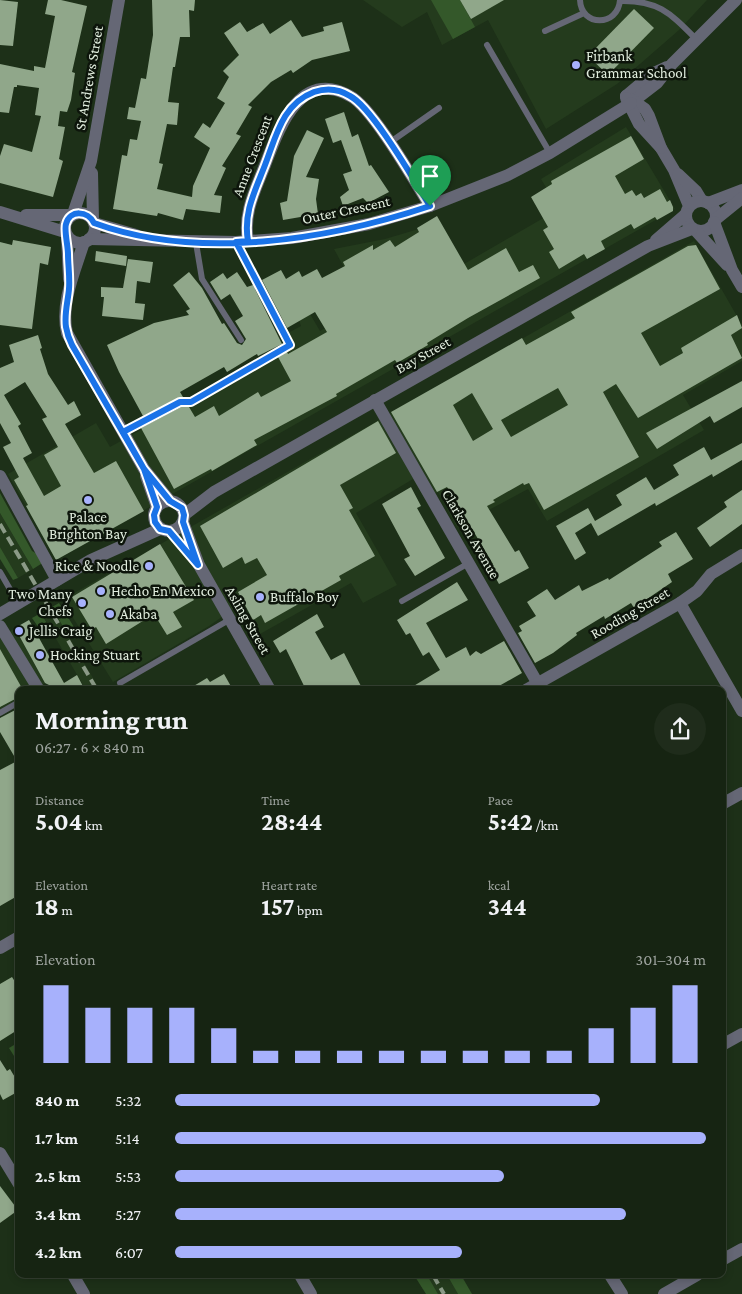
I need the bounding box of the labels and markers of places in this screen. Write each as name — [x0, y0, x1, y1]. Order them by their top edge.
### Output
place label: Firbank Grammar School — [586, 48, 687, 81]
marker: Firbank Grammar School — [570, 59, 582, 71]
pin — [409, 155, 451, 206]
marker: Palace Brighton Bay — [82, 494, 94, 506]
place label: Palace Brighton Bay — [49, 509, 127, 543]
place label: Rice & Noodle — [55, 558, 139, 574]
marker: Rice & Noodle — [143, 560, 155, 572]
place label: Hecho En Mexico — [111, 583, 214, 599]
marker: Hecho En Mexico — [95, 585, 107, 597]
place label: Two Many Chefs — [8, 586, 72, 619]
place label: Buffalo Boy — [270, 589, 339, 606]
marker: Buffalo Boy — [254, 591, 266, 603]
marker: Two Many Chefs — [76, 597, 88, 609]
place label: Akaba — [120, 606, 157, 622]
marker: Akaba — [104, 608, 116, 620]
place label: Jellis Craig — [27, 623, 93, 640]
marker: Jellis Craig — [13, 625, 25, 637]
place label: Hocking Stuart — [50, 647, 141, 664]
marker: Hocking Stuart — [34, 649, 46, 661]

